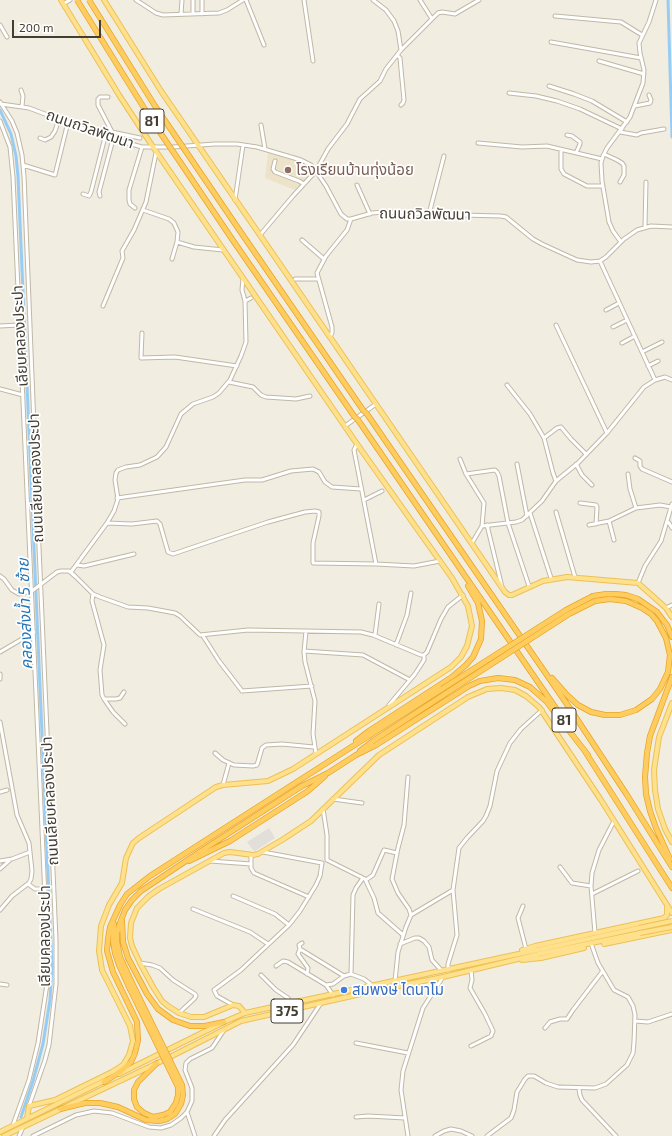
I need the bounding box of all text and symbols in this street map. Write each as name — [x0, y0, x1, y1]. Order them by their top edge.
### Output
scale bar — [14, 12, 103, 38]
text: 200 m — [19, 20, 53, 34]
street label: ถนนถวิลพัฒนา — [44, 106, 136, 152]
road number: 81 — [140, 109, 164, 133]
place label: โรงเรียนบ้านทุ่งน้อย — [296, 161, 414, 179]
marker: โรงเรียนบ้านทุ่งน้อย — [283, 165, 293, 175]
street label: ถนนถวิลพัฒนา — [379, 204, 471, 224]
street label: เลียบคลองประปา — [8, 285, 32, 387]
street label: ถนนเลียบคลองประปา — [25, 413, 47, 543]
water label: คลองส่งน้ำ 5 ซ้าย — [13, 558, 37, 670]
road number: 81 — [552, 708, 576, 732]
street label: ถนนเลียบคลองประปา — [38, 736, 62, 866]
street label: เลียบคลองประปา — [36, 885, 54, 987]
place label: สมพงษ์ ไดนาโม — [352, 981, 444, 999]
marker: สมพงษ์ ไดนาโม — [339, 985, 349, 995]
road number: 375 — [271, 999, 303, 1023]

